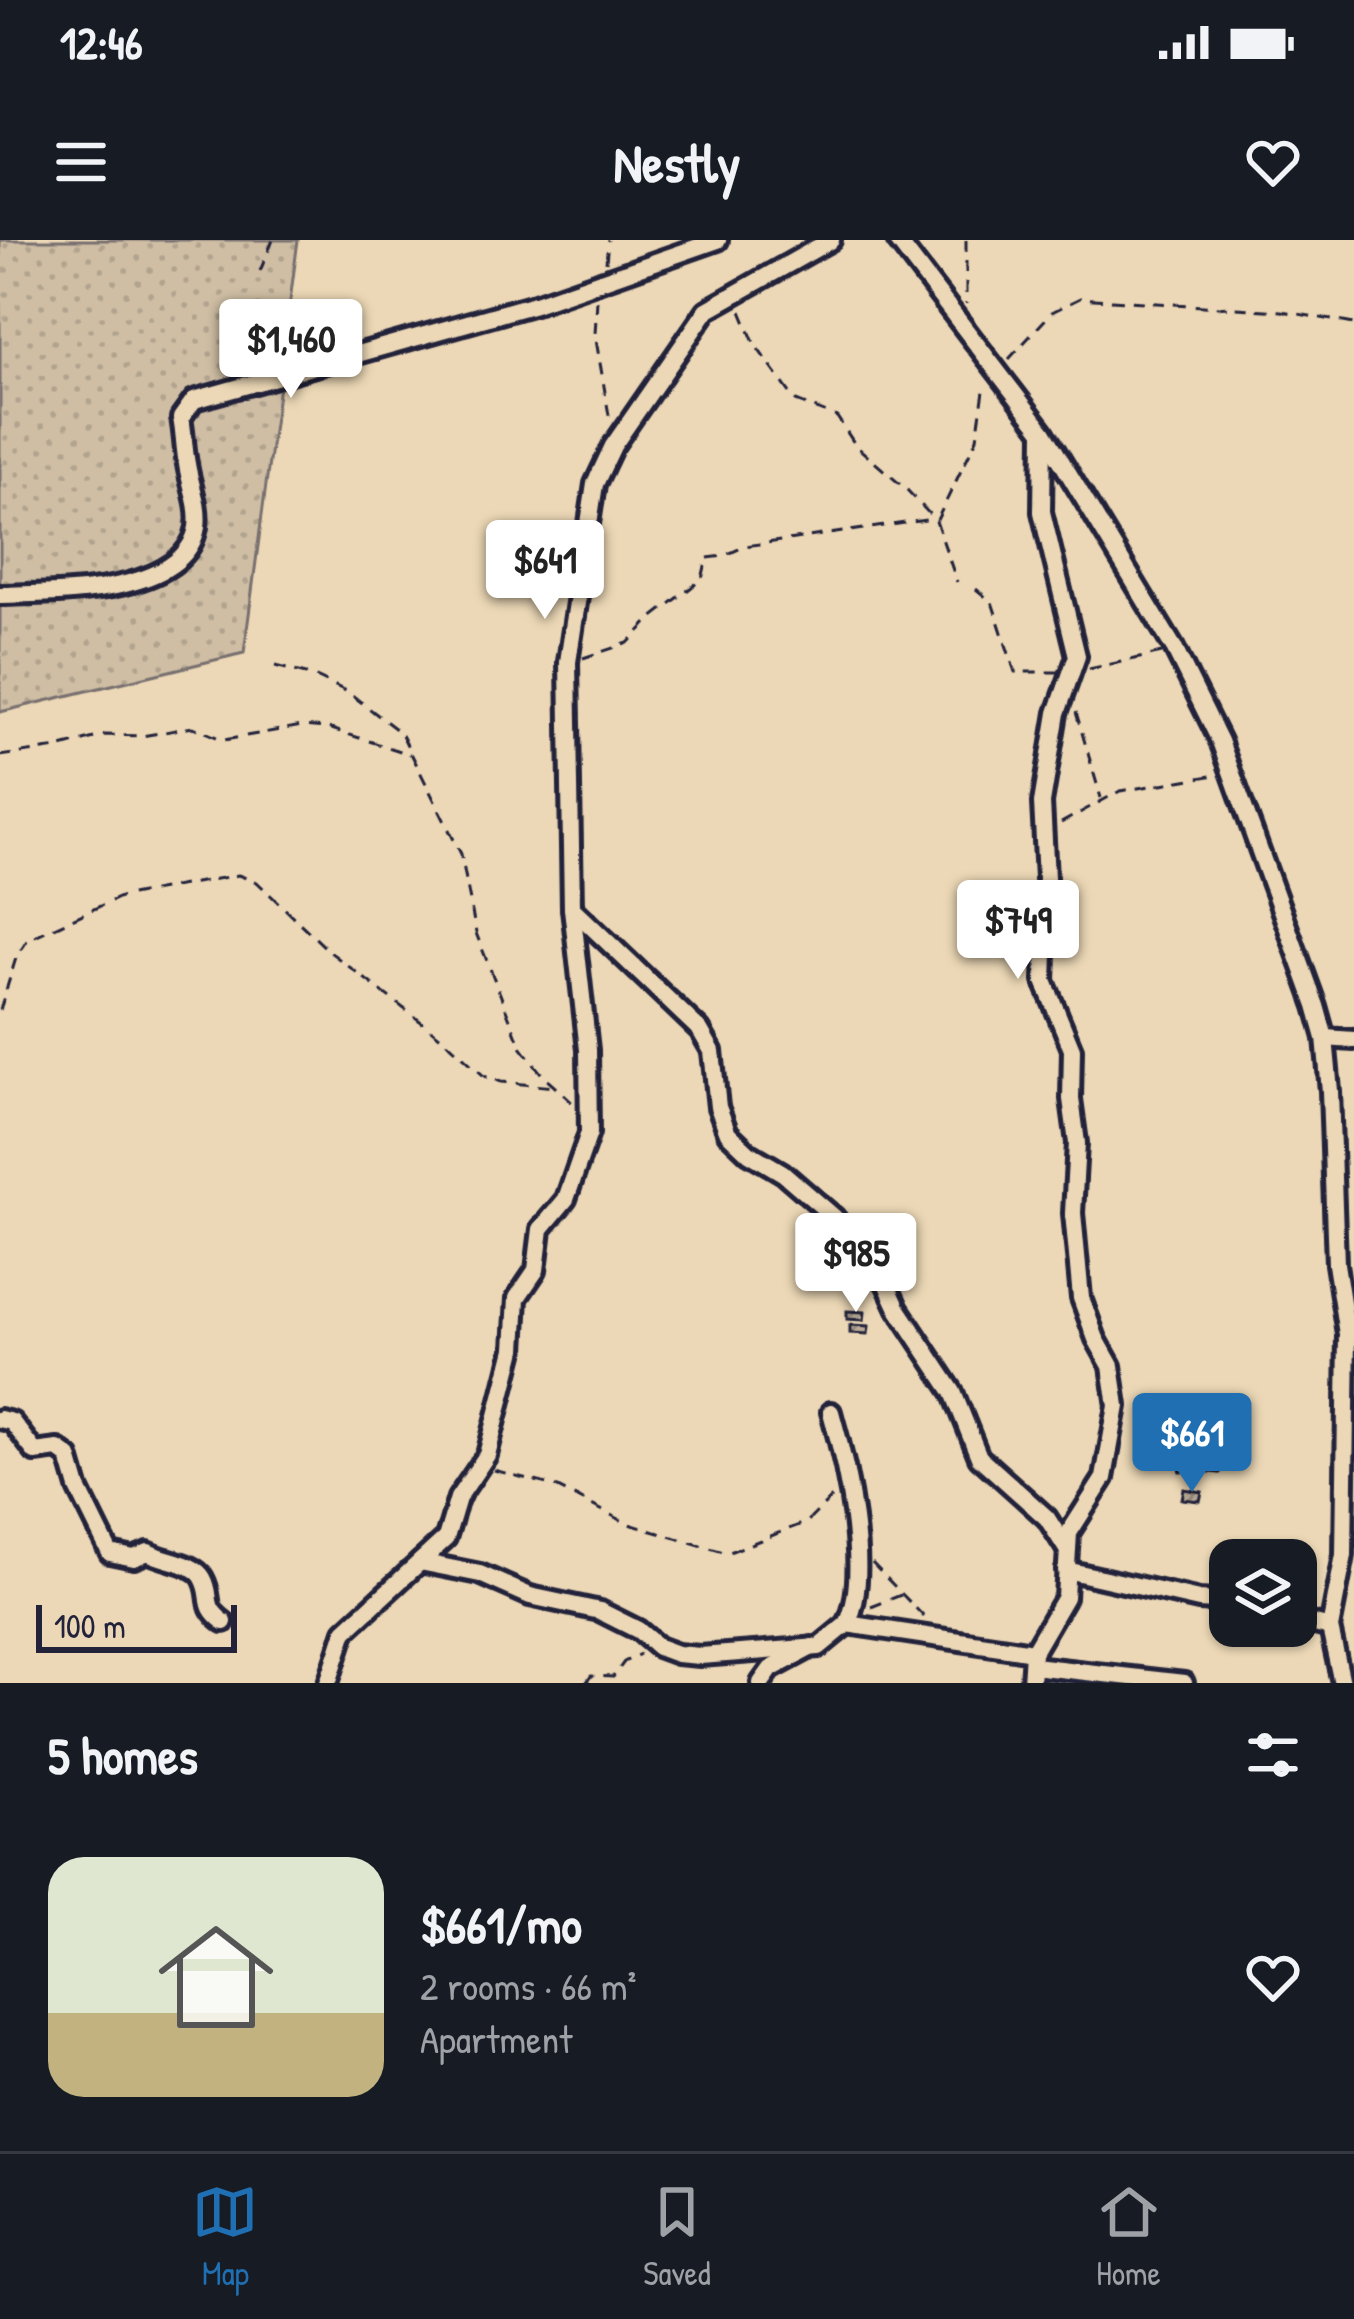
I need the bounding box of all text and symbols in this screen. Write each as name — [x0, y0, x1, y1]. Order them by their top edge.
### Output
text: 12:46 — [60, 12, 143, 73]
text: Nestly — [614, 126, 740, 199]
icon: menu — [48, 129, 114, 195]
icon: heart — [1240, 129, 1306, 195]
pin: $1,460 — [193, 299, 389, 401]
text: $1,460 — [246, 311, 336, 364]
pin: $641 — [474, 520, 616, 622]
text: $641 — [513, 532, 577, 585]
pin: $749 — [947, 880, 1089, 982]
text: $749 — [984, 892, 1052, 945]
pin: $985 — [785, 1213, 927, 1315]
text: $985 — [822, 1225, 890, 1278]
pin: $661 — [1121, 1393, 1263, 1495]
text: $661 — [1159, 1405, 1225, 1458]
map controls — [1209, 1539, 1317, 1647]
button: layers — [1209, 1539, 1317, 1647]
scale bar — [36, 1599, 237, 1652]
text: 100 m — [54, 1604, 126, 1648]
text: 5 homes — [48, 1721, 198, 1790]
icon: filters — [1240, 1722, 1306, 1788]
text: $661/mo — [420, 1890, 582, 1959]
icon: home — [144, 1905, 288, 2049]
icon: heart — [1240, 1944, 1306, 2010]
text: 2 rooms · 66 m² — [420, 1959, 637, 2012]
text: Apartment — [420, 2012, 573, 2065]
tab: Map — [192, 2179, 258, 2295]
tab: Saved — [643, 2179, 711, 2295]
tab: Home — [1096, 2179, 1162, 2295]

